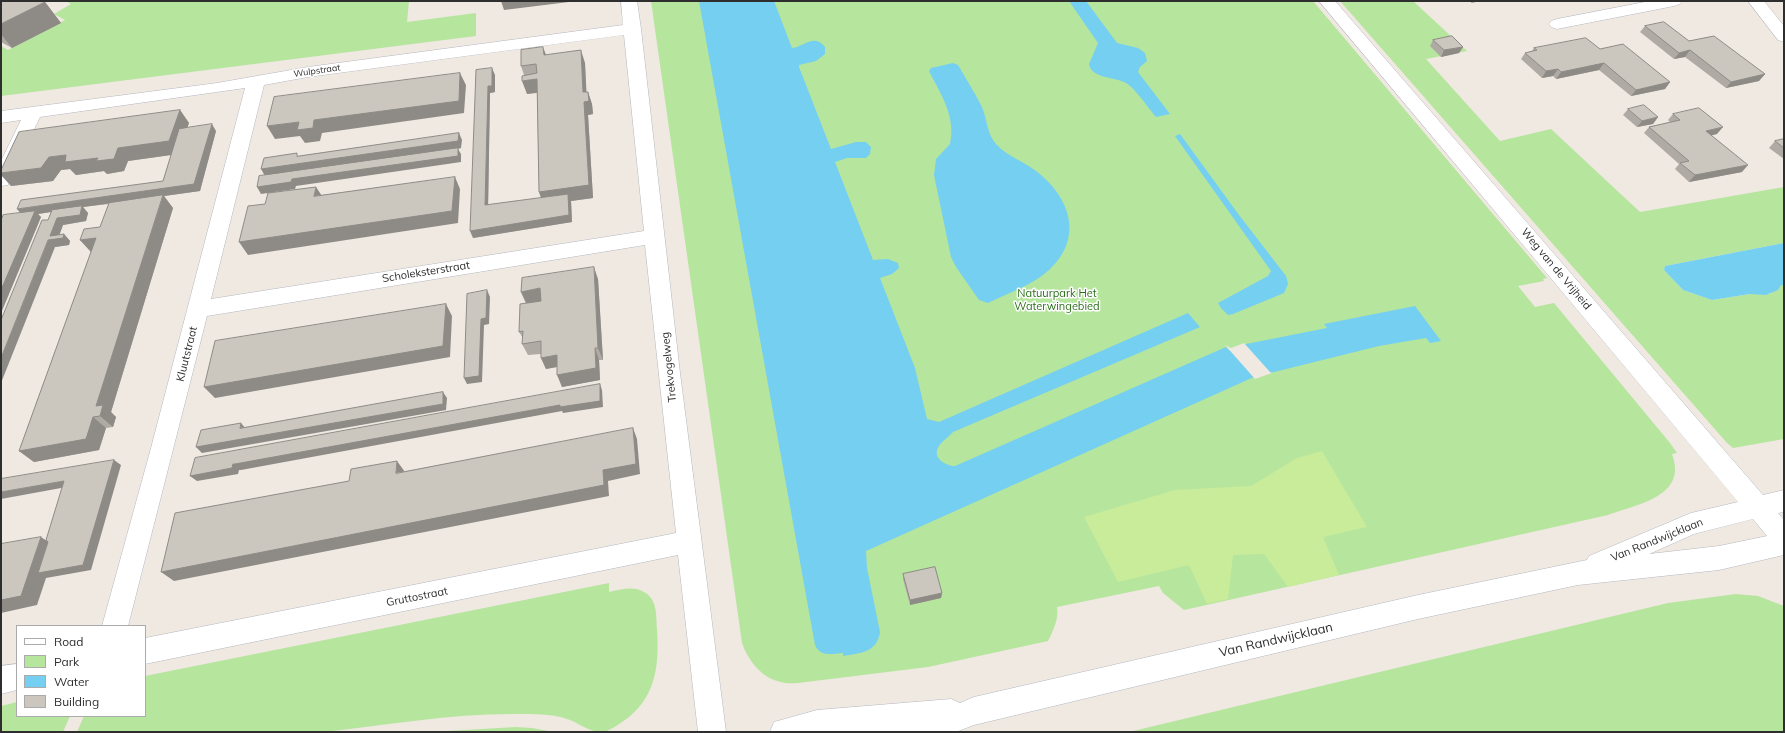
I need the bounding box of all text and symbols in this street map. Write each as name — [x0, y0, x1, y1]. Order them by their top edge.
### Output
street label: Wulpstraat — [293, 62, 341, 80]
street label: Weg van de Vrijheid — [1518, 226, 1594, 312]
street label: Scholeksterstraat — [381, 259, 471, 285]
park label: Natuurpark Het Waterwingebied — [1014, 287, 1100, 313]
street label: Kluutstraat — [174, 325, 200, 383]
street label: Trekvogelweg — [659, 331, 679, 403]
street label: Van Randwijcklaan — [1609, 515, 1705, 565]
street label: Gruttostraat — [385, 585, 449, 609]
street label: Van Randwijcklaan — [1218, 619, 1334, 661]
legend — [16, 625, 146, 717]
text: Road — [54, 634, 83, 649]
text: Park — [54, 654, 79, 669]
text: Water — [54, 674, 89, 689]
text: Building — [54, 694, 99, 709]

